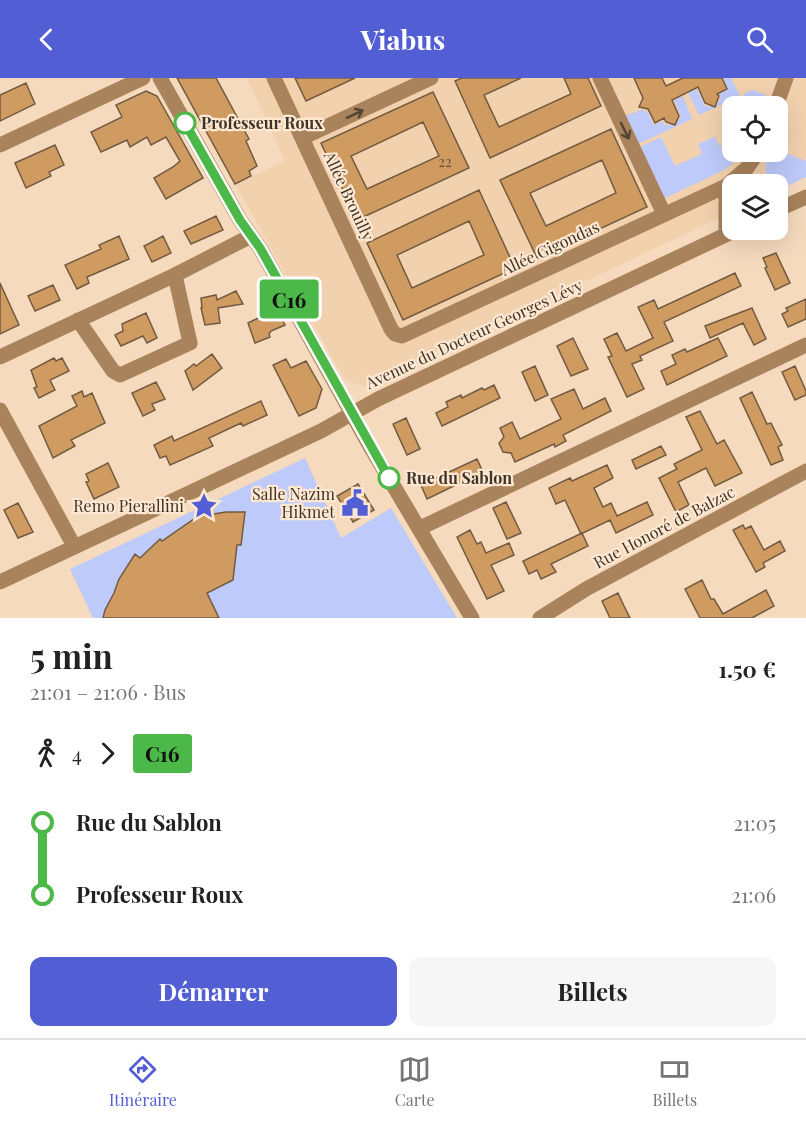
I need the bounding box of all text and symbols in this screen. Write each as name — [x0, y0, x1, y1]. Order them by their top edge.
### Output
text: Viabus — [361, 21, 445, 57]
icon: back — [30, 23, 63, 56]
icon: search — [743, 23, 776, 56]
map controls — [722, 96, 788, 240]
button: locate — [722, 96, 788, 162]
one-way arrow — [345, 107, 363, 119]
marker: Professeur Roux — [174, 112, 196, 134]
place label: Professeur Roux — [201, 112, 323, 133]
one-way arrow — [620, 121, 632, 139]
street label: Allée Brouilly — [319, 147, 379, 244]
house number: 22 — [438, 152, 452, 171]
button: layers — [722, 174, 788, 240]
street label: Allée Gigondas — [496, 216, 602, 280]
street label: Avenue du Docteur Georges Lévy — [361, 274, 586, 394]
line badge: C16 — [254, 280, 324, 318]
text: C16 — [272, 285, 306, 313]
marker: Rue du Sablon — [378, 467, 400, 489]
place label: Rue du Sablon — [406, 467, 512, 488]
street label: Rue Honoré de Balzac — [590, 480, 738, 573]
place label: Salle Nazim Hikmet — [252, 483, 335, 522]
public building icon: Salle Nazim Hikmet — [340, 488, 370, 518]
place icon: Remo Pierallini — [189, 491, 219, 521]
place label: Remo Pierallini — [73, 495, 184, 516]
text: 5 min — [30, 633, 113, 677]
text: 1.50 € — [718, 654, 776, 684]
text: 21:01 – 21:06 · Bus — [30, 678, 186, 705]
icon: walk — [30, 737, 63, 770]
icon: forward — [91, 737, 124, 770]
text: C16 — [145, 739, 180, 767]
text: 4 — [72, 740, 82, 767]
text: Rue du Sablon — [76, 807, 222, 837]
text: 21:05 — [733, 809, 776, 836]
text: Professeur Roux — [76, 879, 243, 909]
text: 21:06 — [731, 881, 776, 908]
button: Démarrer — [30, 957, 397, 1026]
button: Billets — [409, 957, 776, 1026]
tab: Itinéraire — [109, 1053, 177, 1110]
tab: Carte — [395, 1053, 435, 1110]
tab: Billets — [653, 1053, 697, 1110]

